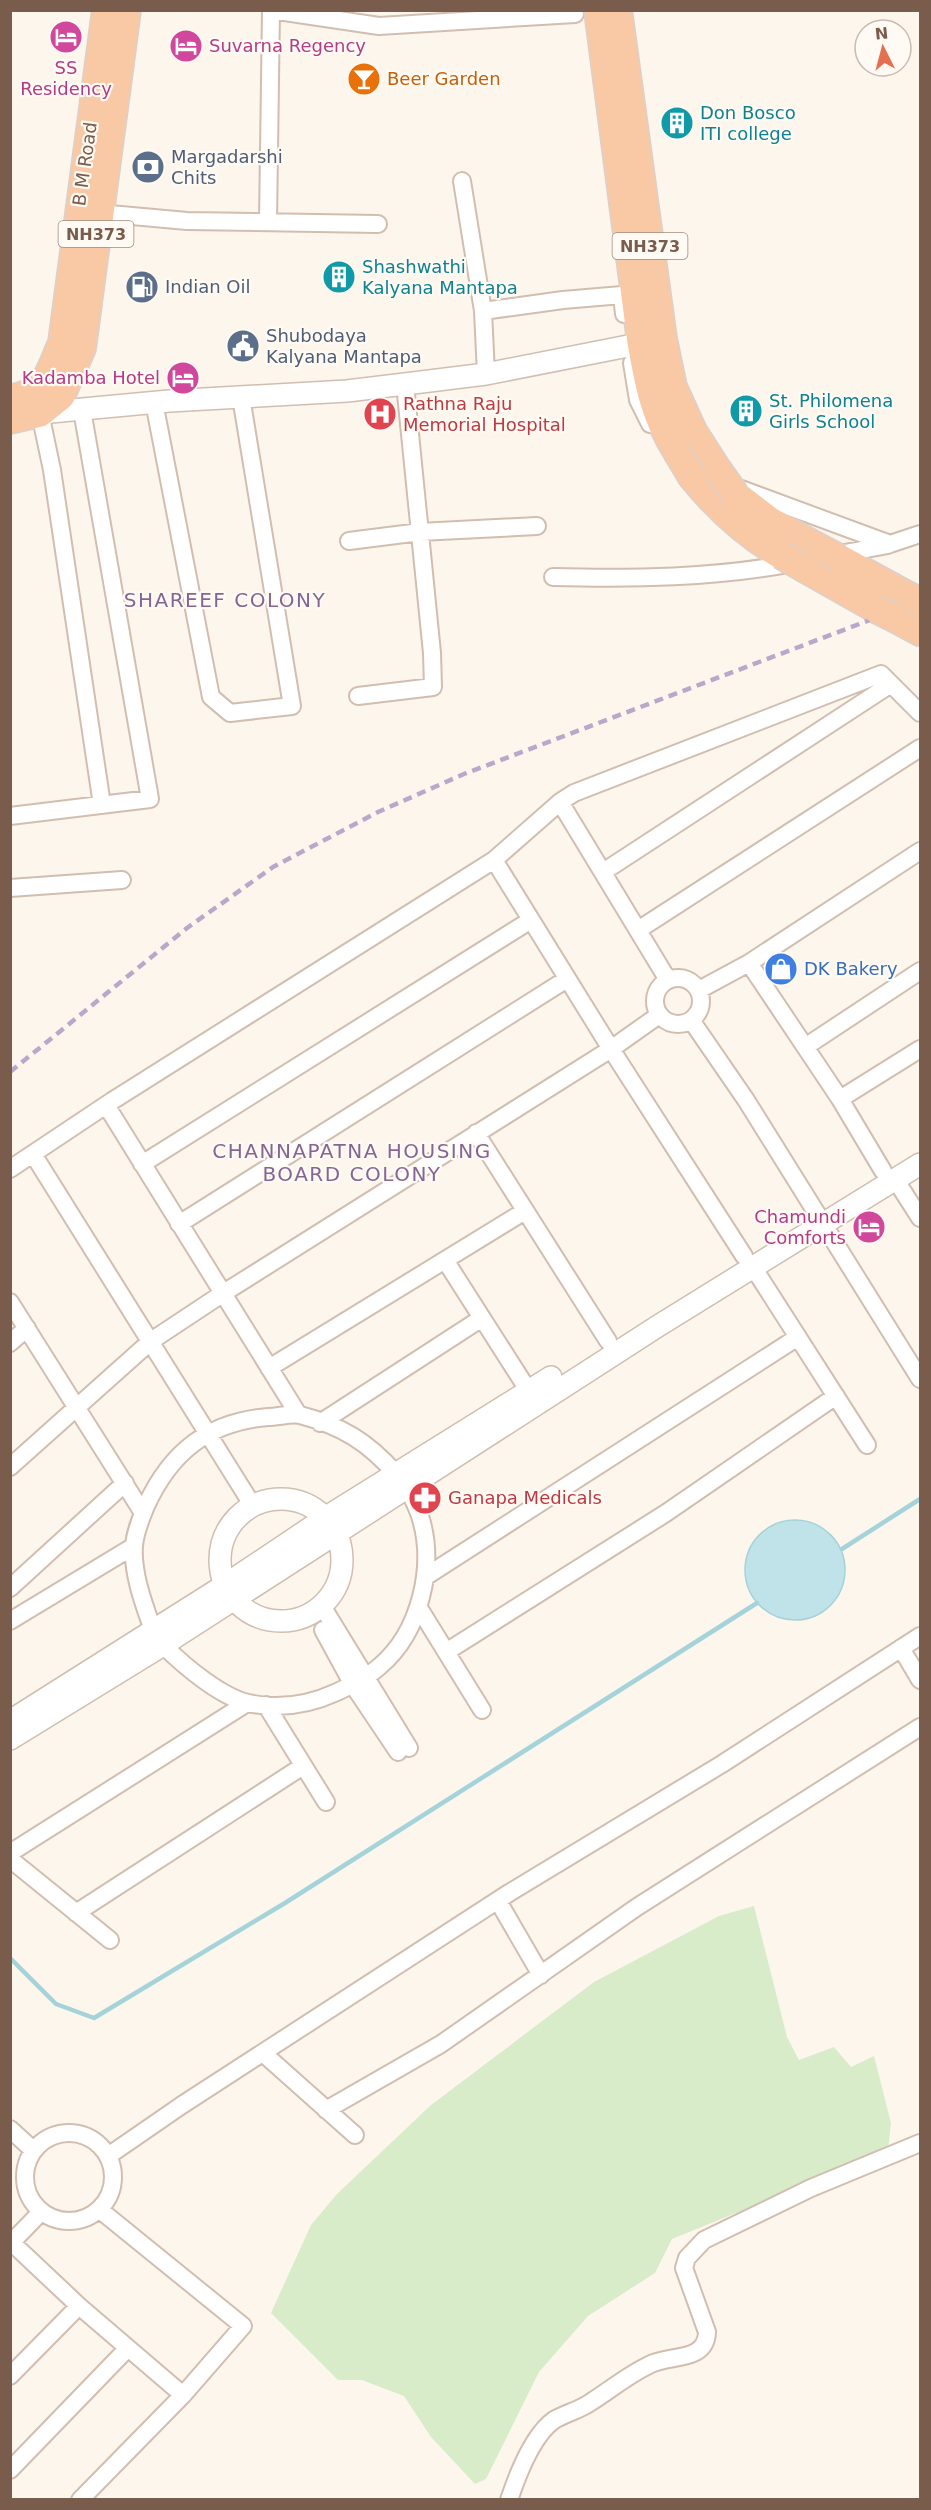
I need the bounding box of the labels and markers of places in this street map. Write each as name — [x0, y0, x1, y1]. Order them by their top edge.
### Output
hotel icon: SS Residency — [48, 19, 84, 55]
hotel icon: Suvarna Regency — [168, 28, 204, 64]
place label: Suvarna Regency — [209, 35, 366, 56]
place label: SS Residency — [20, 57, 112, 99]
bar icon: Beer Garden — [346, 61, 382, 97]
place label: Beer Garden — [387, 68, 501, 89]
place label: Don Bosco ITI college — [700, 102, 796, 144]
building icon: Don Bosco ITI college — [659, 105, 695, 141]
place label: Margadarshi Chits — [171, 146, 283, 188]
bank icon: Margadarshi Chits — [130, 149, 166, 185]
place label: Shashwathi Kalyana Mantapa — [362, 256, 518, 298]
building icon: Shashwathi Kalyana Mantapa — [321, 259, 357, 295]
fuel station icon: Indian Oil — [124, 269, 160, 305]
place label: Indian Oil — [165, 276, 250, 297]
place label: Shubodaya Kalyana Mantapa — [266, 325, 422, 367]
public building icon: Shubodaya Kalyana Mantapa — [225, 328, 261, 364]
hotel icon: Kadamba Hotel — [165, 360, 201, 396]
place label: Kadamba Hotel — [22, 367, 160, 388]
place label: St. Philomena Girls School — [769, 390, 893, 432]
place label: Rathna Raju Memorial Hospital — [403, 393, 566, 435]
building icon: St. Philomena Girls School — [728, 393, 764, 429]
hospital icon: Rathna Raju Memorial Hospital — [362, 396, 398, 432]
shop icon: DK Bakery — [763, 951, 799, 987]
place label: DK Bakery — [804, 958, 898, 979]
place label: Chamundi Comforts — [754, 1206, 846, 1248]
hotel icon: Chamundi Comforts — [851, 1209, 887, 1245]
pharmacy icon: Ganapa Medicals — [407, 1480, 443, 1516]
place label: Ganapa Medicals — [448, 1487, 602, 1508]

